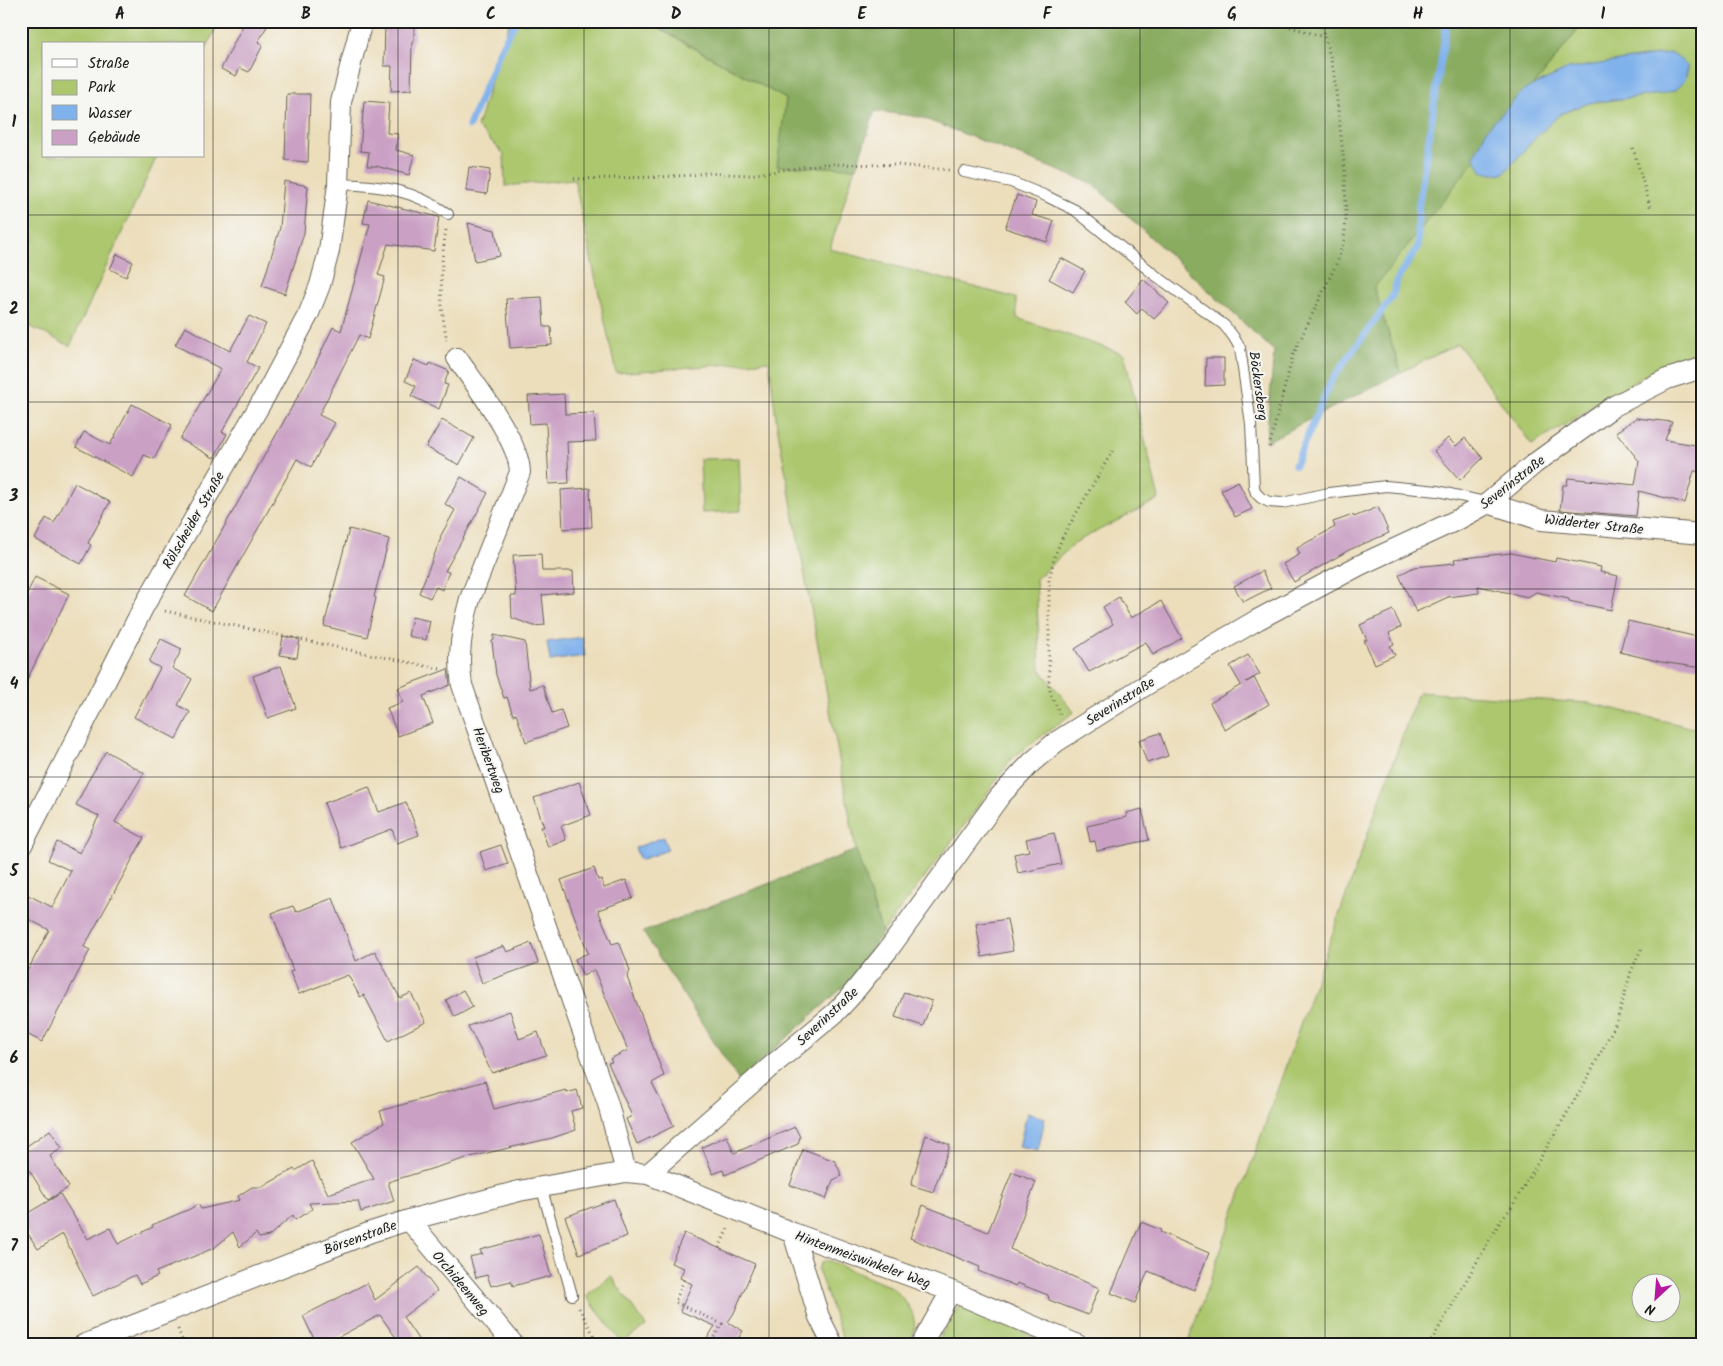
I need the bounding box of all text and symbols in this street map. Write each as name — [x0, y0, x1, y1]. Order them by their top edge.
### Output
text: A — [115, 2, 125, 27]
text: B — [301, 2, 311, 27]
text: C — [486, 2, 496, 27]
text: D — [671, 2, 682, 27]
text: E — [858, 2, 868, 27]
text: F — [1043, 2, 1053, 27]
text: G — [1227, 2, 1237, 27]
text: H — [1413, 2, 1423, 27]
text: I — [1601, 2, 1606, 27]
legend — [42, 42, 205, 158]
text: Straße — [88, 52, 130, 76]
text: Park — [88, 76, 116, 100]
text: Wasser — [88, 102, 132, 126]
text: 1 — [12, 110, 17, 135]
text: Gebäude — [88, 126, 141, 150]
text: 2 — [9, 297, 19, 322]
street label: Böckersberg — [1242, 350, 1274, 422]
street label: Severinstraße — [1475, 450, 1551, 516]
street label: Rölscheider Straße — [157, 467, 231, 573]
text: 3 — [9, 484, 19, 509]
street label: Widderter Straße — [1543, 509, 1645, 541]
street label: Severinstraße — [1081, 671, 1160, 732]
text: 4 — [10, 672, 19, 697]
street label: Heribertweg — [466, 724, 510, 797]
text: 5 — [9, 859, 20, 884]
street label: Severinstraße — [791, 981, 864, 1052]
text: 6 — [10, 1046, 19, 1071]
street label: Börsenstraße — [321, 1214, 401, 1261]
street label: Hintenmeiswinkeler Weg — [792, 1225, 934, 1295]
text: 7 — [10, 1234, 18, 1259]
street label: Orchideenweg — [426, 1246, 494, 1321]
north arrow — [1630, 1274, 1680, 1324]
text: N — [1642, 1297, 1660, 1321]

